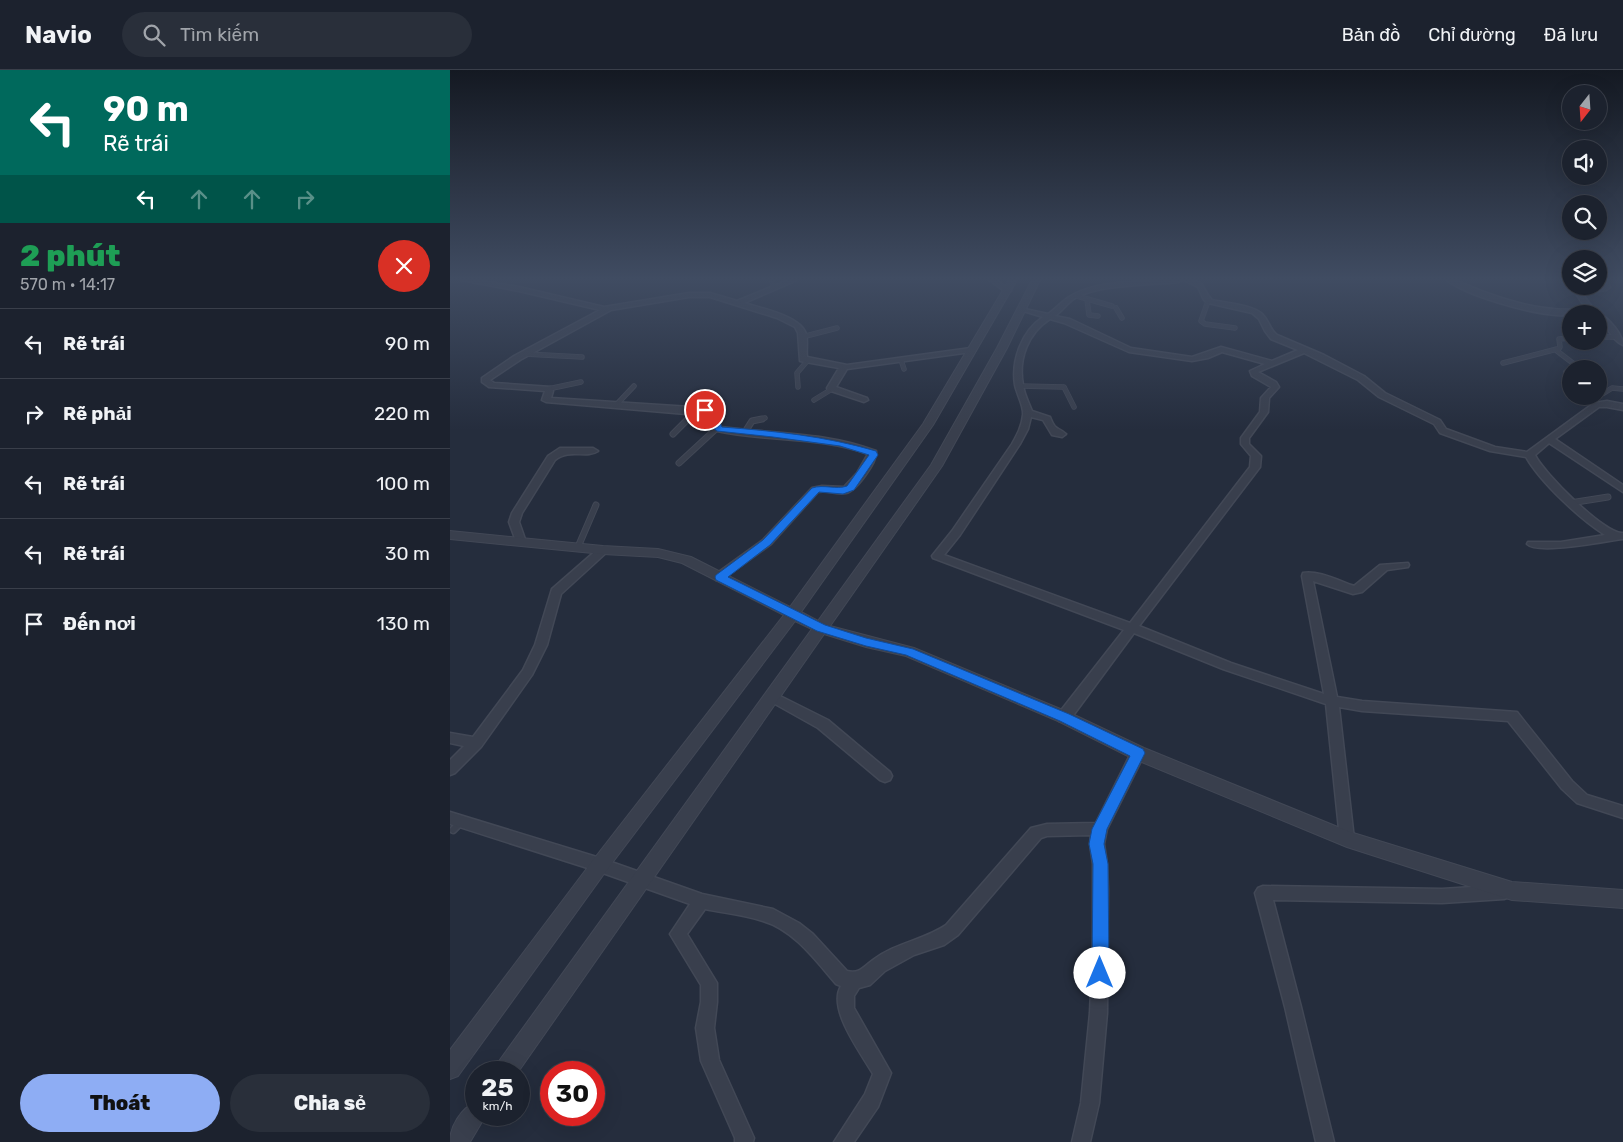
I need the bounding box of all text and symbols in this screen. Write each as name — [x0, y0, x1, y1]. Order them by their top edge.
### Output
search box — [122, 12, 472, 57]
text: Navio — [25, 21, 92, 49]
icon: search — [140, 21, 168, 49]
text: Tìm kiếm — [180, 23, 259, 46]
text: Bản đồ — [1342, 24, 1400, 46]
text: Chỉ đường — [1428, 24, 1516, 46]
text: Đã lưu — [1544, 24, 1598, 46]
north arrow — [1562, 85, 1608, 130]
map controls — [1562, 85, 1607, 405]
text: 90 m — [103, 88, 189, 130]
icon: left — [20, 90, 85, 155]
text: Rẽ trái — [103, 130, 169, 157]
button: sound — [1562, 140, 1607, 185]
icon: left — [132, 185, 160, 213]
icon: ahead — [185, 185, 213, 213]
icon: ahead — [238, 185, 266, 213]
icon: right — [291, 185, 319, 213]
button: search — [1562, 195, 1607, 240]
text: 2 phút — [20, 238, 120, 274]
button: close — [378, 240, 430, 292]
button: layers — [1562, 250, 1607, 295]
text: 570 m · 14:17 — [20, 275, 115, 294]
button: + — [1562, 305, 1607, 350]
icon: left — [20, 330, 48, 358]
text: Rẽ trái — [63, 332, 125, 355]
text: 90 m — [385, 332, 430, 355]
button: − — [1562, 360, 1607, 405]
pin — [684, 389, 726, 431]
icon: arrive — [691, 396, 719, 424]
icon: right — [20, 400, 48, 428]
text: Rẽ phải — [63, 402, 132, 425]
text: 220 m — [374, 402, 430, 425]
icon: left — [20, 470, 48, 498]
text: Rẽ trái — [63, 472, 125, 495]
text: 100 m — [376, 472, 430, 495]
icon: left — [20, 540, 48, 568]
text: Rẽ trái — [63, 542, 125, 565]
text: 30 m — [385, 542, 430, 565]
icon: arrive — [20, 610, 48, 638]
text: Đến nơi — [63, 612, 136, 635]
text: 130 m — [377, 612, 430, 635]
position arrow — [1073, 946, 1125, 998]
speed limit sign: 30 — [540, 1061, 605, 1126]
text: 25 — [481, 1073, 514, 1102]
button: Thoát — [20, 1074, 220, 1132]
button: Chia sẻ — [230, 1074, 430, 1132]
text: km/h — [483, 1099, 512, 1113]

